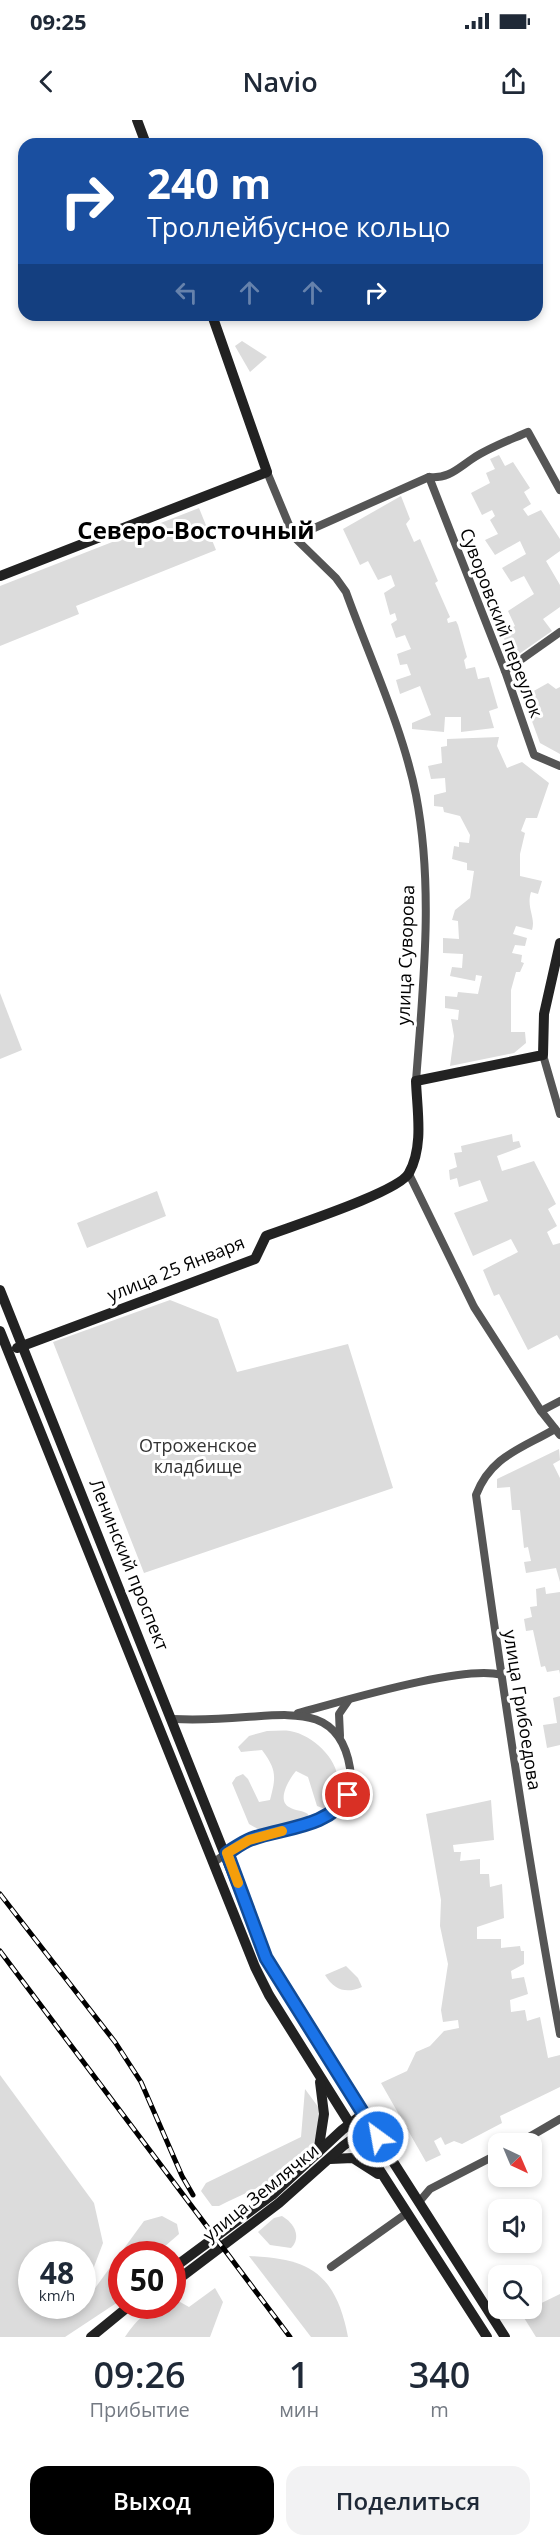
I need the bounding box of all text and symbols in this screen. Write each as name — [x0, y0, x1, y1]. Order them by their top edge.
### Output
text: 09:25 — [30, 6, 87, 36]
text: Navio — [242, 63, 318, 100]
icon: back — [30, 65, 63, 98]
icon: share — [497, 65, 530, 98]
text: 240 m — [147, 154, 271, 211]
icon: right — [48, 162, 126, 240]
text: Троллейбусное кольцо — [147, 208, 451, 245]
icon: left — [170, 276, 203, 309]
icon: ahead — [233, 276, 266, 309]
icon: ahead — [296, 276, 329, 309]
icon: right — [359, 276, 392, 309]
district label: Северо-Восточный — [77, 513, 315, 546]
street label: Суворовский переулок — [455, 525, 549, 721]
street label: улица Суворова — [391, 884, 419, 1026]
street label: улица 25 Января — [103, 1230, 248, 1307]
park label: Отроженское кладбище — [139, 1433, 257, 1478]
street label: Ленинский проспект — [84, 1475, 176, 1655]
street label: улица Грибоедова — [498, 1628, 547, 1792]
pin — [322, 1769, 373, 1820]
icon: arrive — [331, 1778, 364, 1811]
position arrow — [346, 2105, 410, 2169]
north arrow — [488, 2133, 542, 2187]
map controls — [488, 2133, 542, 2319]
street label: улица Землячки — [197, 2138, 323, 2246]
button: sound — [488, 2199, 542, 2253]
speed limit sign: 50 — [108, 2241, 186, 2319]
text: 48 — [40, 2252, 74, 2293]
button: search — [488, 2265, 542, 2319]
text: km/h — [39, 2285, 75, 2305]
text: 09:26 — [93, 2350, 186, 2399]
text: 1 — [289, 2350, 309, 2399]
text: 340 — [409, 2350, 470, 2399]
text: Прибытие — [90, 2396, 190, 2423]
text: мин — [279, 2396, 319, 2423]
text: m — [430, 2396, 449, 2423]
button: Выход — [30, 2466, 274, 2535]
button: Поделиться — [286, 2466, 530, 2535]

